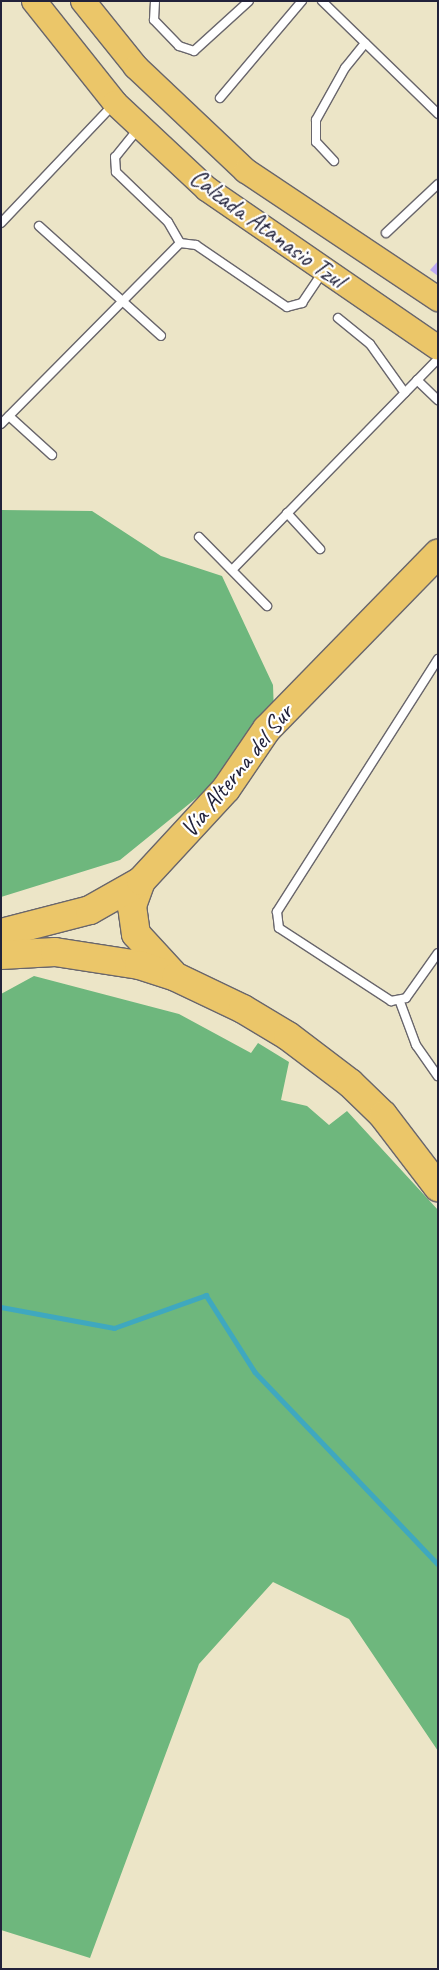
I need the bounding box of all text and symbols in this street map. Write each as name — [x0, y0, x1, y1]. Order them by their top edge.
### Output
street label: Calzada Atanasio Tzul — [184, 163, 350, 295]
street label: Vía Alterna del Sur — [175, 699, 299, 843]

